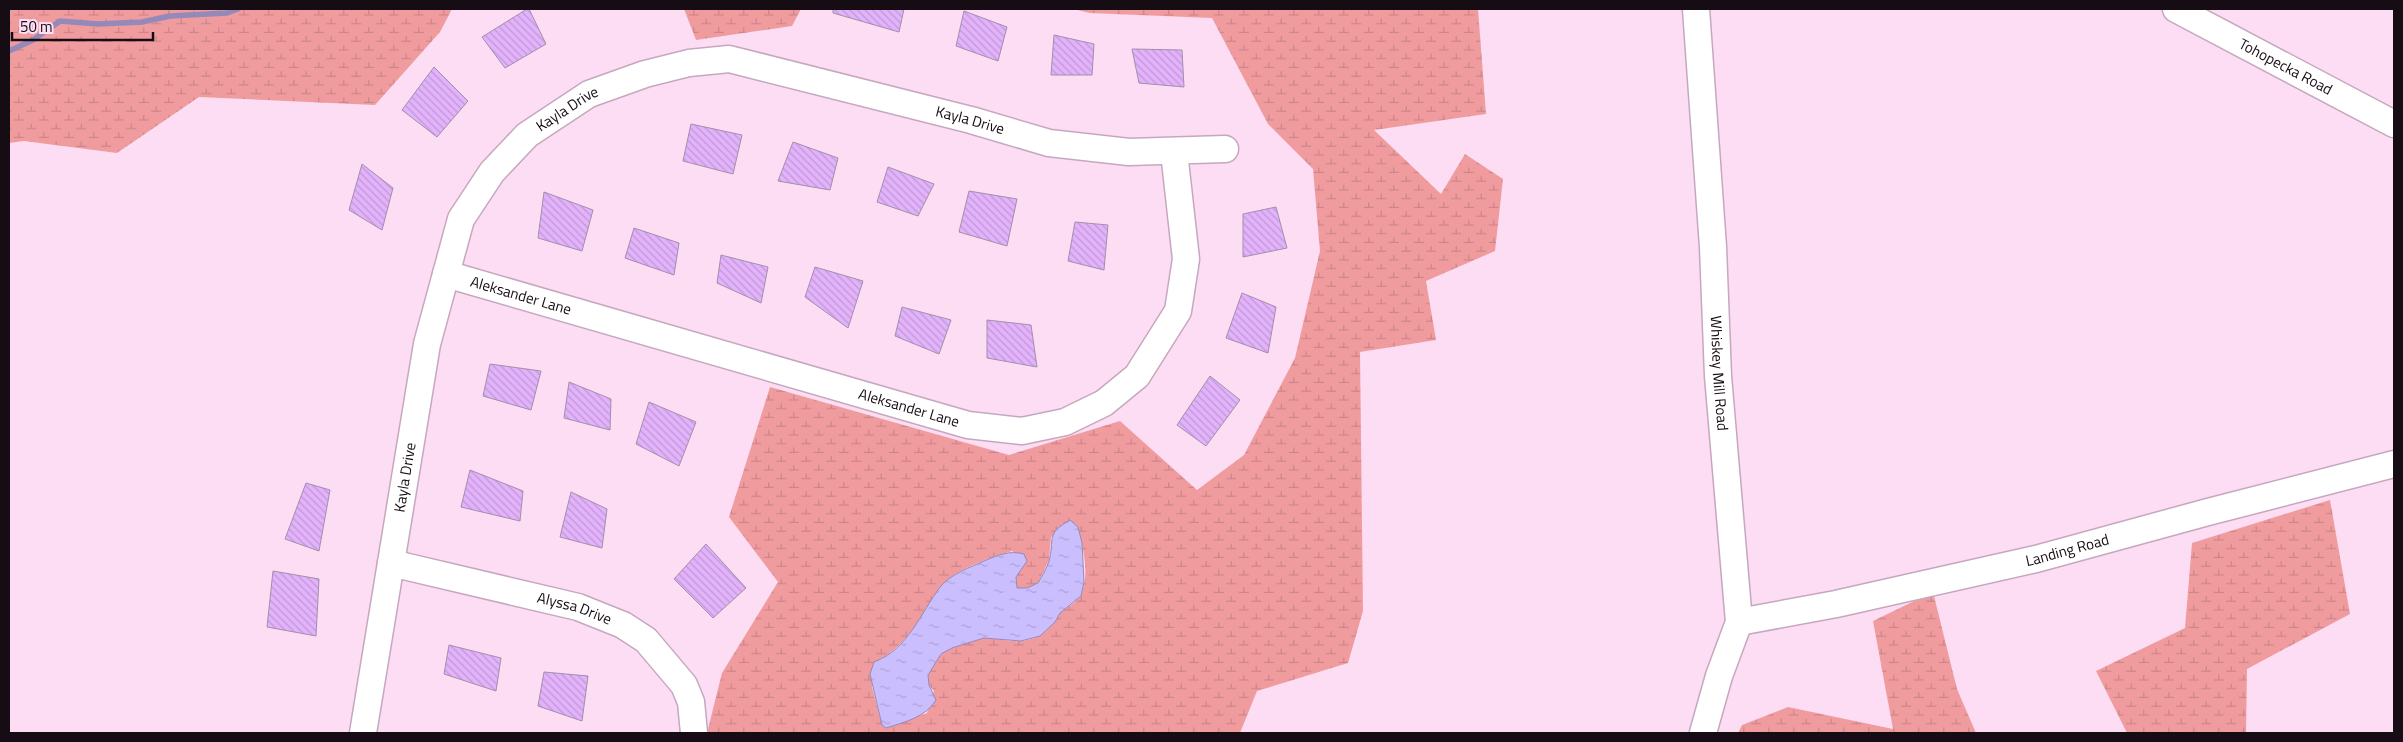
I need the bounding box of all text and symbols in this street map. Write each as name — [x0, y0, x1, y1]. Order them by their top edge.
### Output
scale bar — [12, 10, 154, 42]
text: 50 m — [20, 15, 53, 38]
street label: Tohopecka Road — [2235, 32, 2337, 101]
street label: Kayla Drive — [531, 80, 601, 137]
street label: Kayla Drive — [933, 100, 1007, 140]
street label: Aleksander Lane — [468, 270, 574, 321]
street label: Whiskey Mill Road — [1705, 315, 1735, 432]
street label: Aleksander Lane — [856, 382, 962, 433]
street label: Kayla Drive — [387, 441, 422, 514]
street label: Landing Road — [2023, 528, 2111, 572]
street label: Alyssa Drive — [535, 586, 615, 630]

